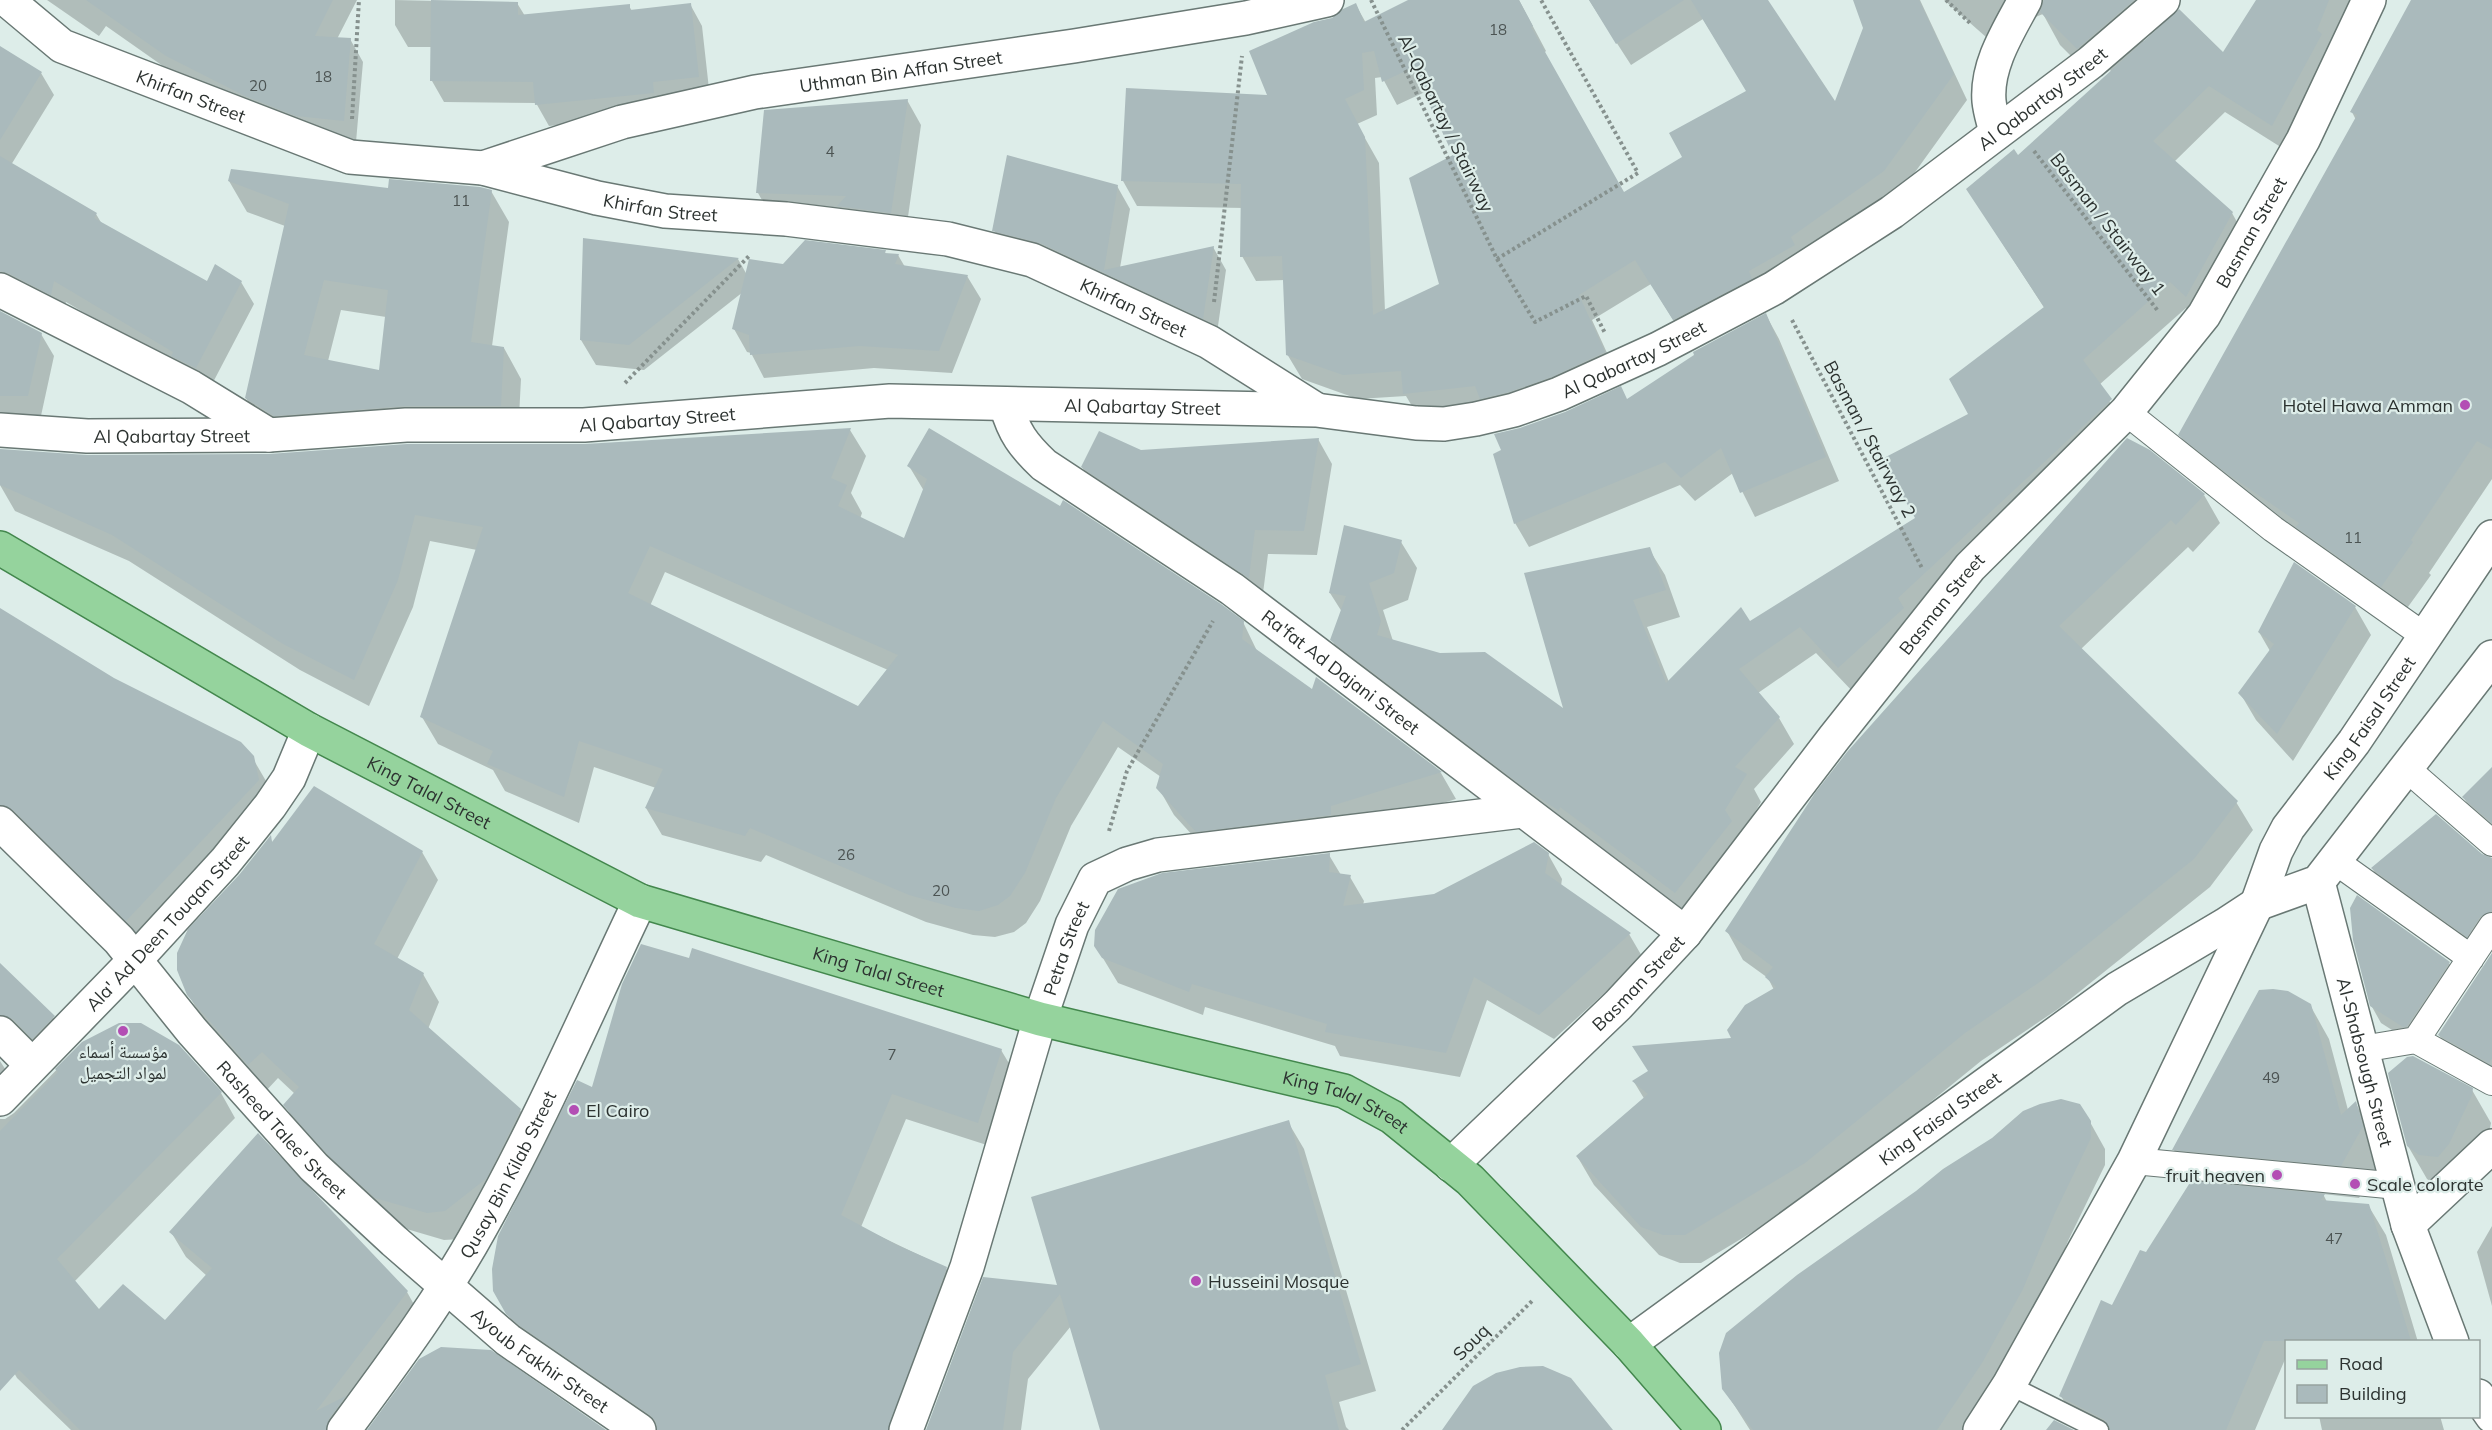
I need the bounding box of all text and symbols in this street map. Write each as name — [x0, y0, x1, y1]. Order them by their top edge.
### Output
house number: 18 — [1489, 20, 1507, 39]
street label: Al-Qabartay / Stairway — [1393, 30, 1499, 216]
street label: Al Qabartay Street — [1973, 42, 2112, 155]
street label: Uthman Bin Affan Street — [798, 45, 1004, 97]
street label: Khirfan Street — [133, 64, 249, 127]
house number: 18 — [314, 67, 332, 86]
house number: 20 — [249, 76, 267, 95]
house number: 4 — [825, 142, 835, 161]
street label: Basman / Stairway 1 — [2045, 148, 2171, 300]
street label: Basman Street — [2210, 173, 2291, 292]
street label: Khirfan Street — [601, 188, 718, 226]
house number: 11 — [452, 191, 470, 210]
street label: Khirfan Street — [1077, 272, 1191, 342]
street label: Al Qabartay Street — [1558, 315, 1709, 403]
street label: Basman / Stairway 2 — [1819, 357, 1921, 521]
street label: Al Qabartay Street — [1064, 393, 1221, 419]
place label: Hotel Hawa Amman — [2282, 394, 2453, 417]
marker: Hotel Hawa Amman — [2458, 398, 2472, 412]
street label: Al Qabartay Street — [578, 402, 736, 437]
street label: Al Qabartay Street — [93, 424, 250, 447]
house number: 11 — [2344, 528, 2362, 547]
street label: Basman Street — [1894, 548, 1989, 659]
street label: Ra'fat Ad Dajani Street — [1257, 604, 1424, 739]
street label: King Faisal Street — [2318, 652, 2420, 784]
street label: King Talal Street — [364, 751, 495, 834]
street label: Ala' Ad Deen Touqan Street — [81, 830, 254, 1016]
house number: 26 — [837, 845, 855, 864]
house number: 20 — [932, 881, 950, 900]
street label: Petra Street — [1037, 897, 1094, 998]
street label: Basman Street — [1587, 930, 1689, 1036]
street label: King Talal Street — [810, 941, 947, 1002]
street label: Al-Shabsough Street — [2332, 975, 2398, 1149]
marker: مؤسسة أسماء لمواد التجميل — [116, 1024, 130, 1038]
place label: مؤسسة أسماء لمواد التجميل — [78, 1040, 168, 1084]
house number: 7 — [887, 1045, 897, 1064]
street label: Rasheed Talee' Street — [212, 1055, 352, 1203]
street label: King Talal Street — [1280, 1065, 1414, 1138]
street label: King Faisal Street — [1874, 1066, 2005, 1170]
house number: 49 — [2262, 1068, 2280, 1087]
street label: Qusay Bin Kilab Street — [454, 1087, 561, 1262]
place label: El Cairo — [586, 1099, 649, 1122]
marker: El Cairo — [567, 1103, 581, 1117]
place label: fruit heaven — [2166, 1164, 2265, 1187]
marker: fruit heaven — [2270, 1168, 2284, 1182]
place label: Scale colorate — [2367, 1173, 2483, 1196]
marker: Scale colorate — [2348, 1177, 2362, 1191]
house number: 47 — [2325, 1229, 2343, 1248]
place label: Husseini Mosque — [1208, 1270, 1349, 1293]
marker: Husseini Mosque — [1189, 1274, 1203, 1288]
street label: Ayoub Fakhir Street — [467, 1302, 613, 1417]
street label: Souq — [1448, 1319, 1494, 1365]
legend — [2285, 1340, 2480, 1418]
text: Road — [2339, 1352, 2383, 1375]
text: Building — [2339, 1382, 2407, 1405]

